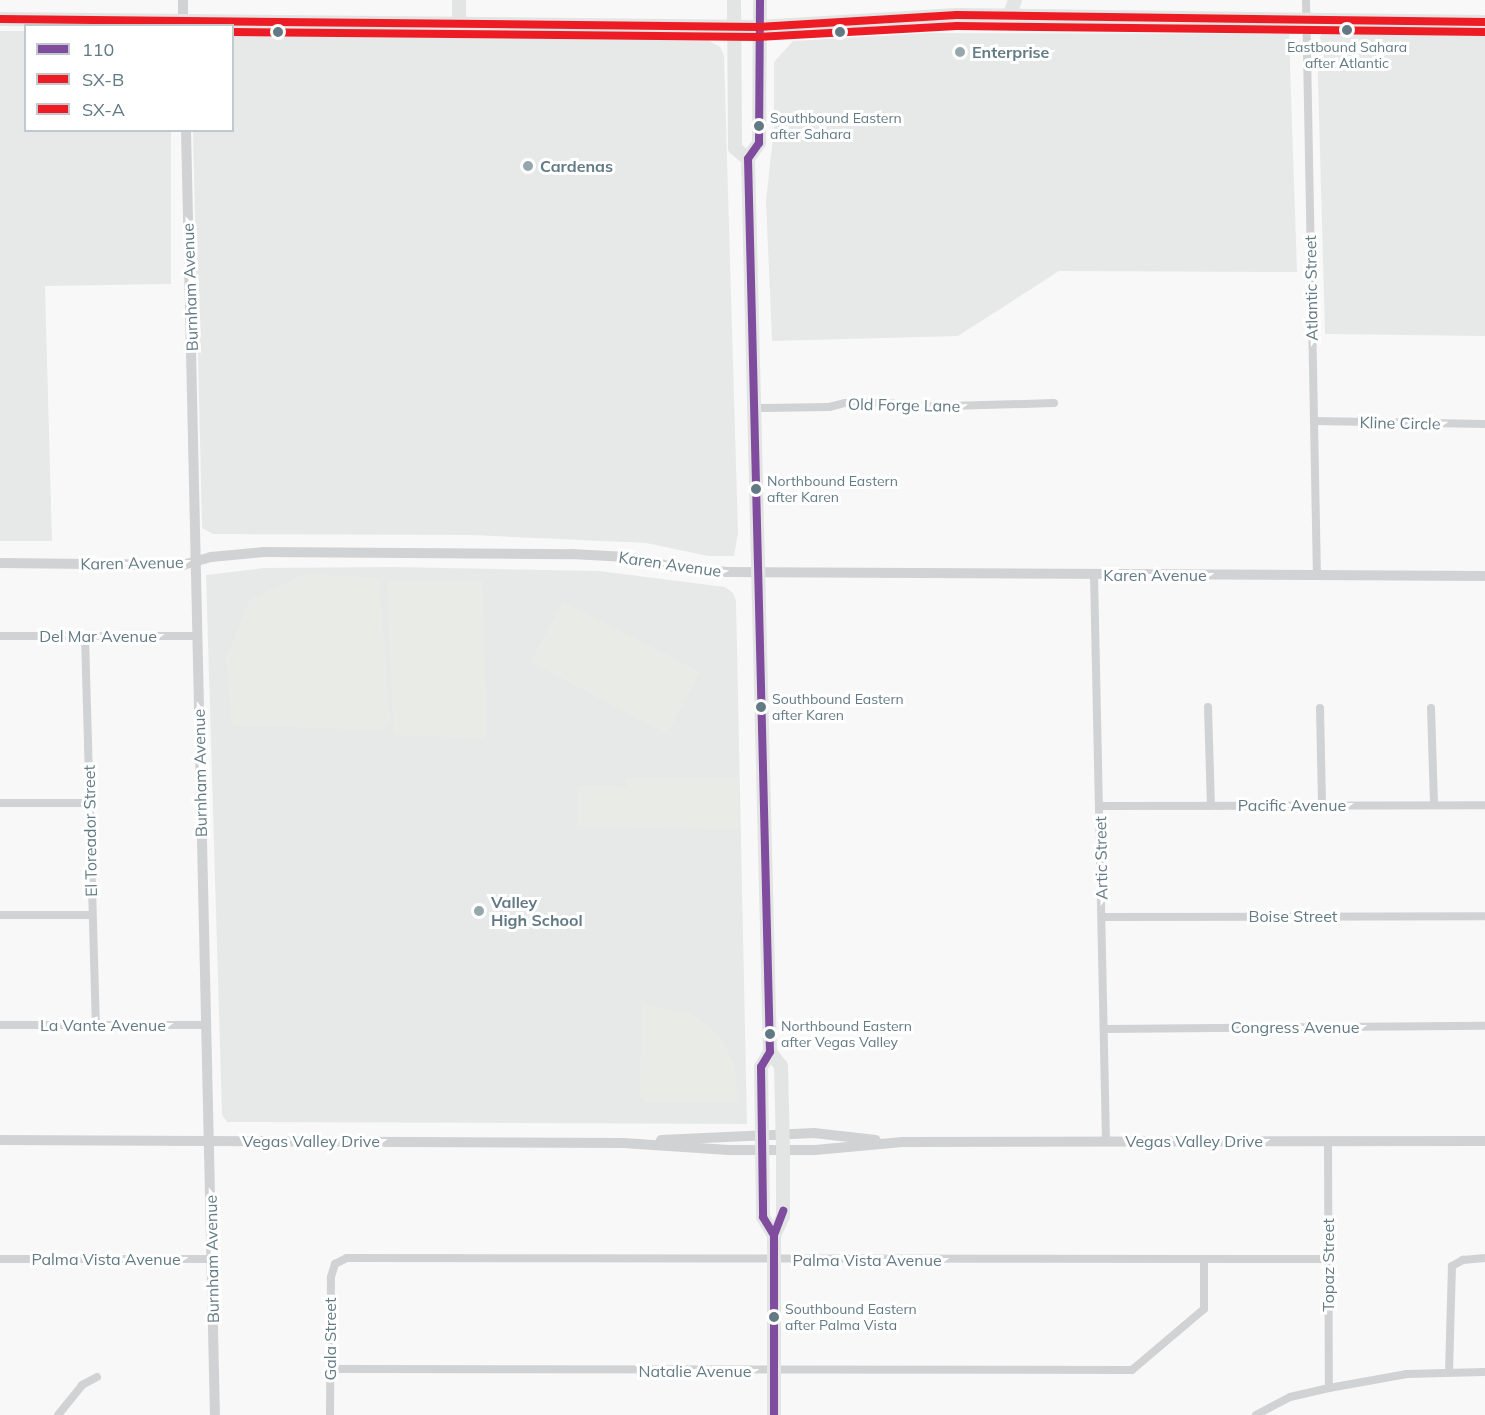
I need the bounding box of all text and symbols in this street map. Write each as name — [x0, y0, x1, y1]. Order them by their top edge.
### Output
legend — [24, 24, 234, 132]
marker: Eastbound Sahara after Atlantic — [1341, 24, 1353, 36]
unlabelled marker — [272, 26, 284, 38]
unlabelled marker — [834, 26, 846, 38]
text: 110 — [82, 38, 114, 61]
place label: Eastbound Sahara after Atlantic — [1287, 39, 1407, 72]
place label: Enterprise — [972, 42, 1049, 62]
marker: Enterprise — [953, 45, 967, 59]
text: SX-B — [82, 68, 124, 91]
text: SX-A — [82, 98, 125, 121]
place label: Southbound Eastern after Sahara — [770, 110, 902, 142]
marker: Southbound Eastern after Sahara — [753, 120, 765, 132]
place label: Cardenas — [540, 156, 613, 176]
marker: Cardenas — [521, 159, 535, 173]
street label: Burnham Avenue — [178, 223, 202, 351]
street label: Atlantic Street — [1300, 235, 1322, 341]
street label: Old Forge Lane — [848, 394, 960, 416]
street label: Kline Circle — [1359, 413, 1441, 433]
place label: Northbound Eastern after Karen — [767, 473, 898, 506]
marker: Northbound Eastern after Karen — [750, 483, 762, 495]
street label: Karen Avenue — [617, 547, 723, 581]
street label: Karen Avenue — [80, 552, 184, 574]
street label: Karen Avenue — [1103, 565, 1207, 585]
street label: Del Mar Avenue — [39, 626, 157, 646]
place label: Southbound Eastern after Karen — [772, 691, 904, 724]
marker: Southbound Eastern after Karen — [755, 701, 767, 713]
street label: Burnham Avenue — [189, 709, 211, 837]
street label: El Toreador Street — [79, 765, 101, 897]
street label: Pacific Avenue — [1238, 795, 1346, 815]
street label: Artic Street — [1091, 816, 1111, 900]
place label: Valley High School — [491, 892, 583, 930]
marker: Valley High School — [472, 904, 486, 918]
street label: Boise Street — [1249, 906, 1337, 926]
street label: La Vante Avenue — [40, 1015, 166, 1035]
street label: Congress Avenue — [1231, 1017, 1359, 1037]
place label: Northbound Eastern after Vegas Valley — [781, 1018, 912, 1050]
marker: Northbound Eastern after Vegas Valley — [764, 1028, 776, 1040]
street label: Vegas Valley Drive — [242, 1131, 380, 1151]
street label: Vegas Valley Drive — [1125, 1131, 1263, 1151]
street label: Burnham Avenue — [201, 1195, 223, 1323]
street label: Topaz Street — [1318, 1218, 1338, 1312]
street label: Palma Vista Avenue — [31, 1249, 181, 1269]
street label: Palma Vista Avenue — [792, 1250, 942, 1270]
street label: Gala Street — [320, 1297, 340, 1381]
place label: Southbound Eastern after Palma Vista — [785, 1301, 917, 1334]
marker: Southbound Eastern after Palma Vista — [768, 1311, 780, 1323]
street label: Natalie Avenue — [639, 1361, 751, 1381]

